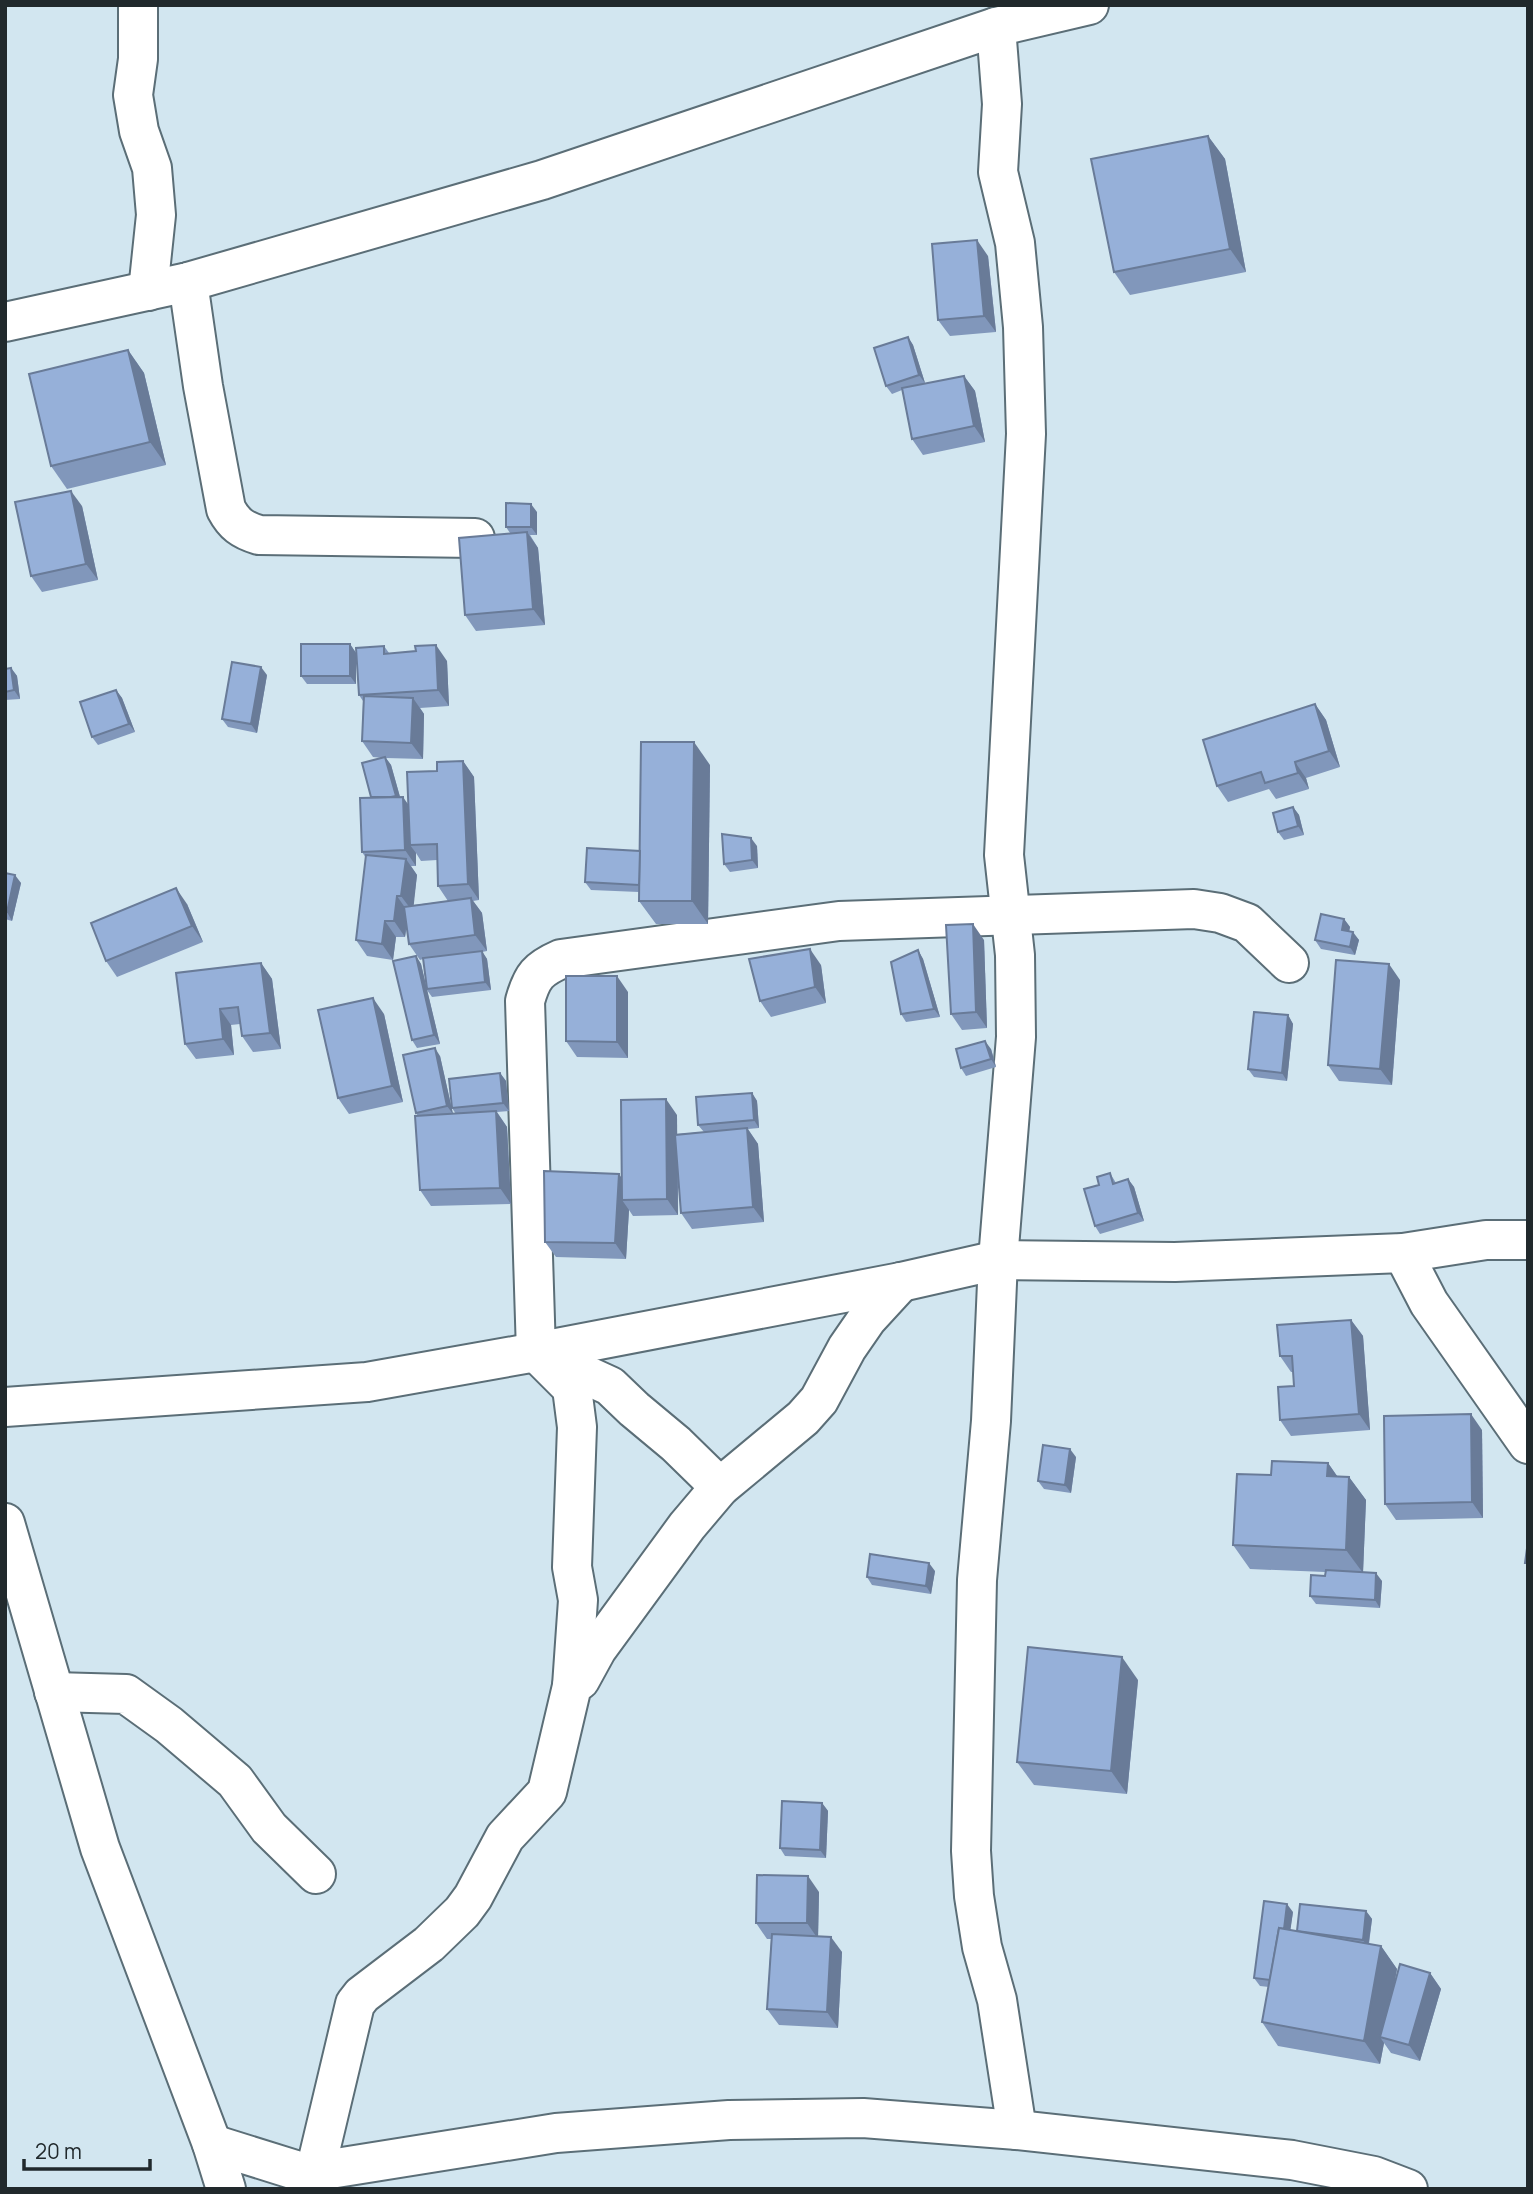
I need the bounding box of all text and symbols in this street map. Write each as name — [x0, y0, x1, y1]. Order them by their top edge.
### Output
scale bar — [24, 2128, 150, 2172]
text: 20 m — [35, 2137, 82, 2165]

